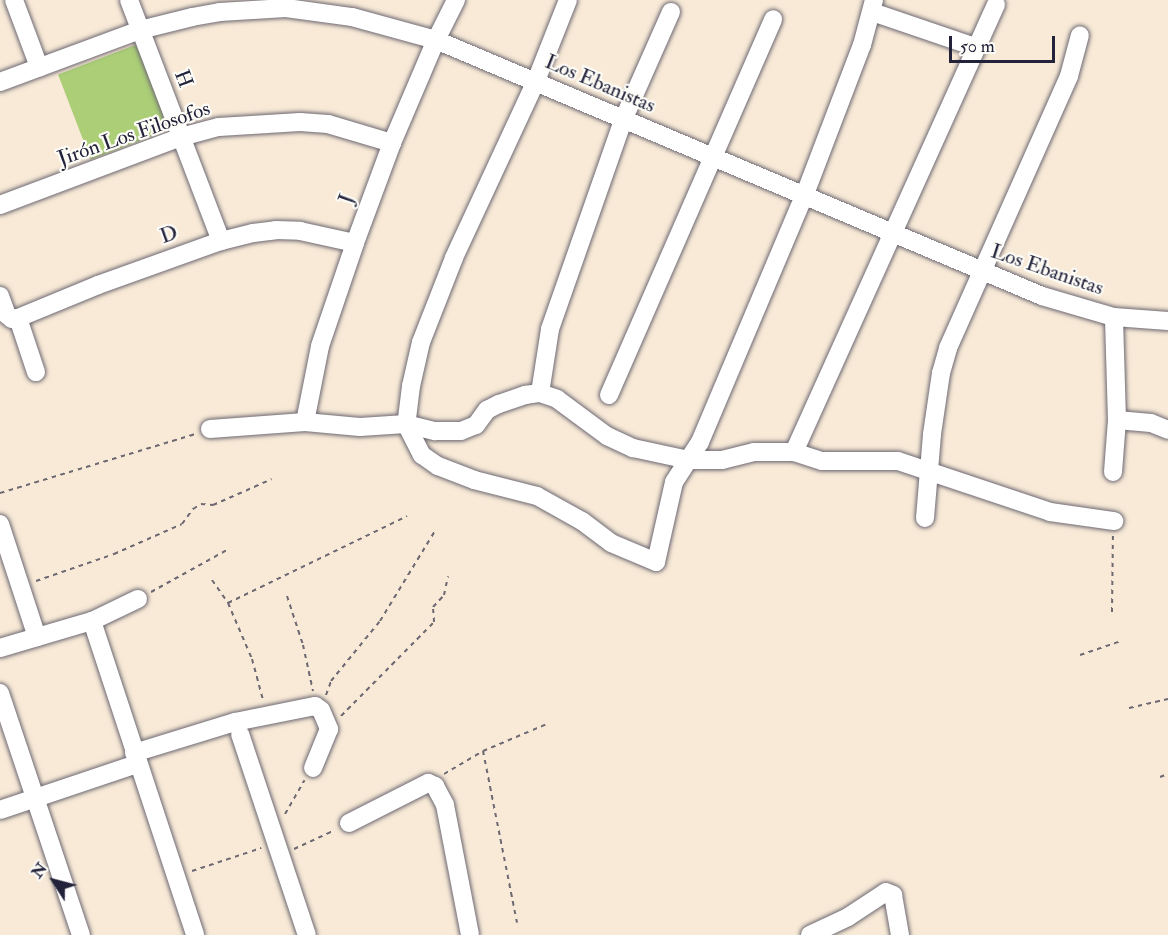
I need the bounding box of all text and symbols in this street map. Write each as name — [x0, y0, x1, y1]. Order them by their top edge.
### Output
scale bar — [952, 24, 1058, 62]
text: 50 m — [960, 35, 995, 58]
street label: Los Ebanistas — [541, 49, 659, 119]
street label: H — [168, 66, 198, 92]
street label: Jirón Los Filosofos — [55, 96, 213, 172]
street label: J — [334, 191, 360, 207]
street label: D — [157, 220, 181, 250]
street label: Los Ebanistas — [987, 239, 1107, 301]
north arrow — [24, 851, 84, 911]
text: N — [27, 859, 52, 882]

